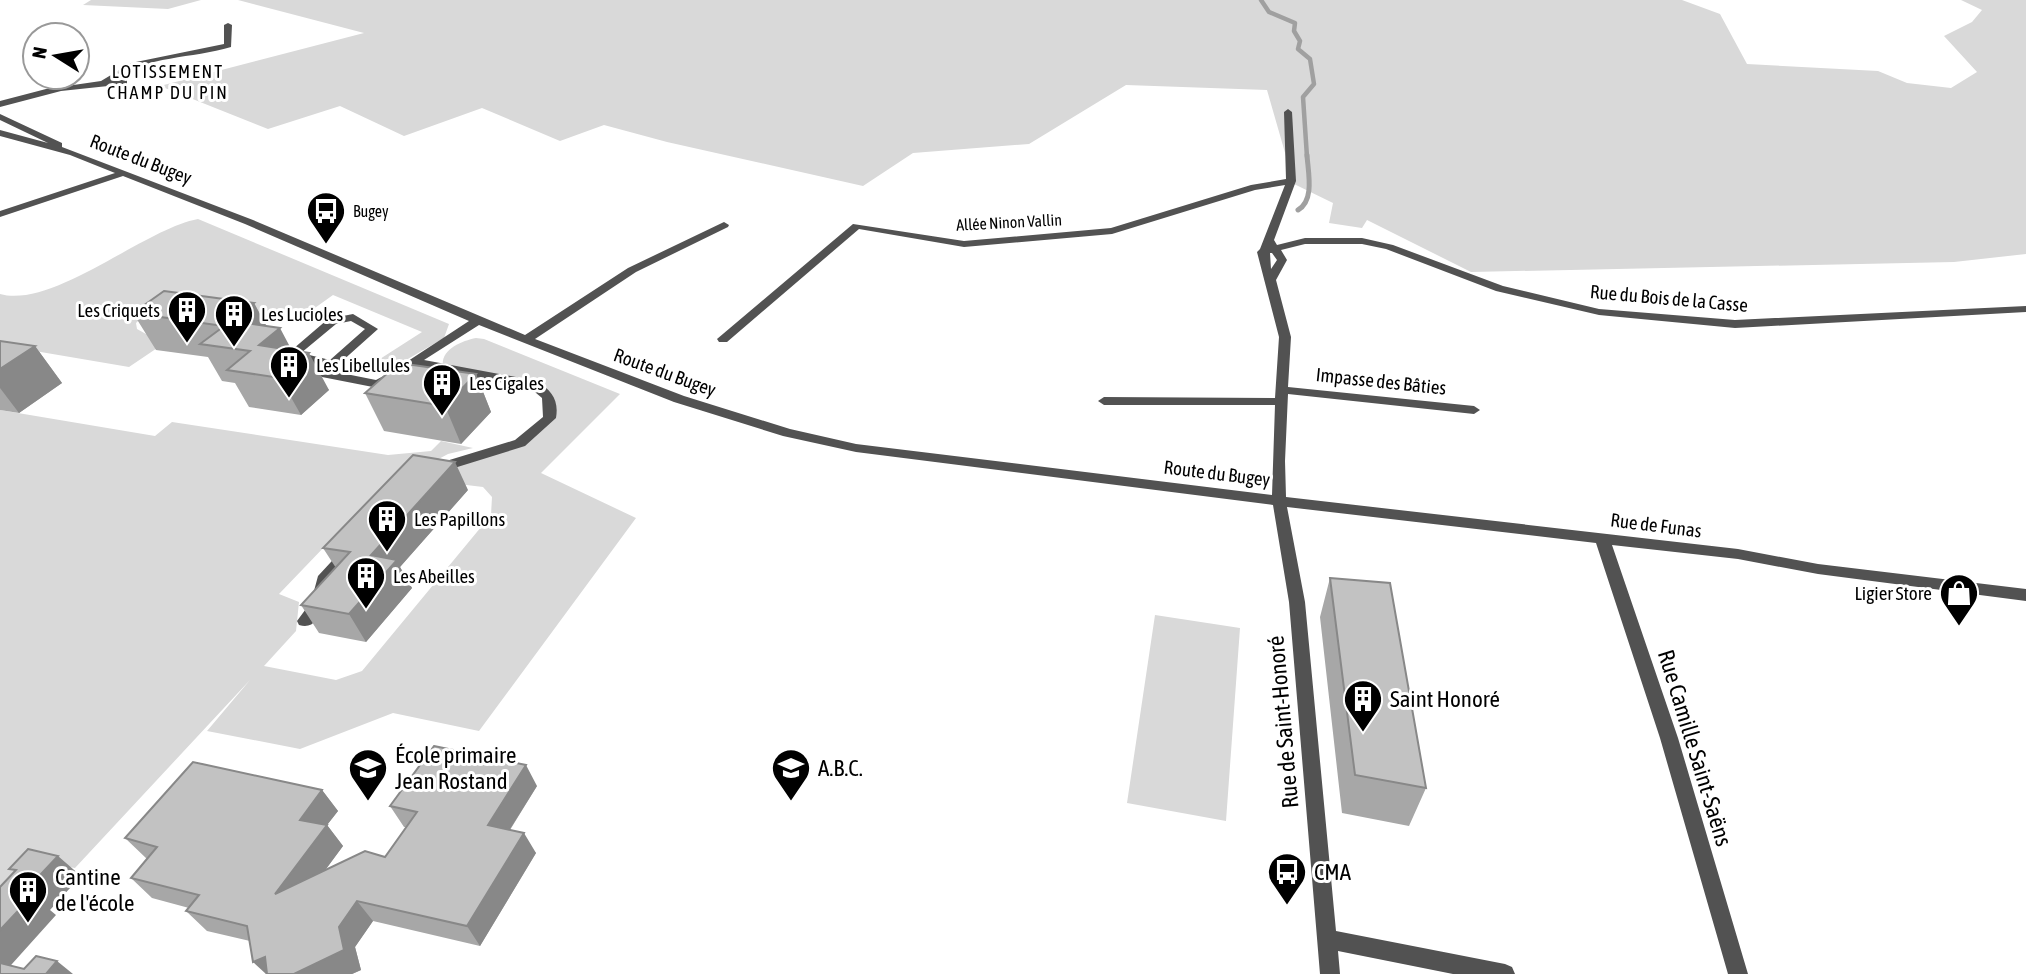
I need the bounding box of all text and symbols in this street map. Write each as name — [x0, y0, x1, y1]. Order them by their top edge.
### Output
north arrow — [21, 21, 91, 91]
text: N — [27, 45, 51, 60]
district label: LOTISSEMENT CHAMP DU PIN — [107, 61, 229, 103]
street label: Route du Bugey — [87, 130, 195, 189]
bus stop icon: Bugey — [305, 190, 347, 245]
place label: Bugey — [353, 202, 389, 221]
street label: Allée Ninon Vallin — [956, 210, 1062, 234]
street label: Rue du Bois de la Casse — [1589, 280, 1749, 316]
building icon: Les Criquets — [166, 289, 208, 344]
building icon: Les Lucioles — [213, 293, 255, 348]
place label: Les Criquets — [77, 299, 160, 321]
place label: Les Lucioles — [261, 303, 344, 325]
street label: Route du Bugey — [611, 343, 719, 401]
building icon: Les Libellules — [268, 344, 310, 399]
place label: Les Libellules — [316, 354, 410, 376]
building icon: Les Cigales — [421, 362, 463, 417]
street label: Impasse des Bâties — [1315, 363, 1448, 399]
place label: Les Cigales — [469, 372, 544, 394]
street label: Route du Bugey — [1162, 456, 1272, 490]
building icon: Les Papillons — [366, 498, 408, 553]
place label: Les Papillons — [414, 508, 505, 530]
street label: Rue de Funas — [1609, 509, 1703, 542]
building icon: Les Abeilles — [345, 555, 387, 610]
place label: Les Abeilles — [393, 565, 475, 587]
shop icon: Ligier Store — [1938, 572, 1980, 627]
place label: Ligier Store — [1854, 582, 1932, 604]
street label: Rue de Saint-Honoré — [1262, 635, 1304, 809]
street label: Rue Camille Saint-Saëns — [1653, 647, 1737, 849]
building icon: Saint Honoré — [1342, 678, 1384, 733]
place label: Saint Honoré — [1390, 686, 1500, 712]
place label: École primaire Jean Rostand — [395, 742, 516, 794]
school or university icon: École primaire Jean Rostand — [347, 747, 389, 802]
school or university icon: A.B.C. — [770, 747, 812, 802]
place label: A.B.C. — [818, 755, 863, 781]
bus stop icon: CMA — [1266, 851, 1308, 906]
place label: CMA — [1314, 859, 1352, 885]
place label: Cantine de l'école — [55, 864, 134, 916]
building icon: Cantine de l'école — [7, 869, 49, 924]

